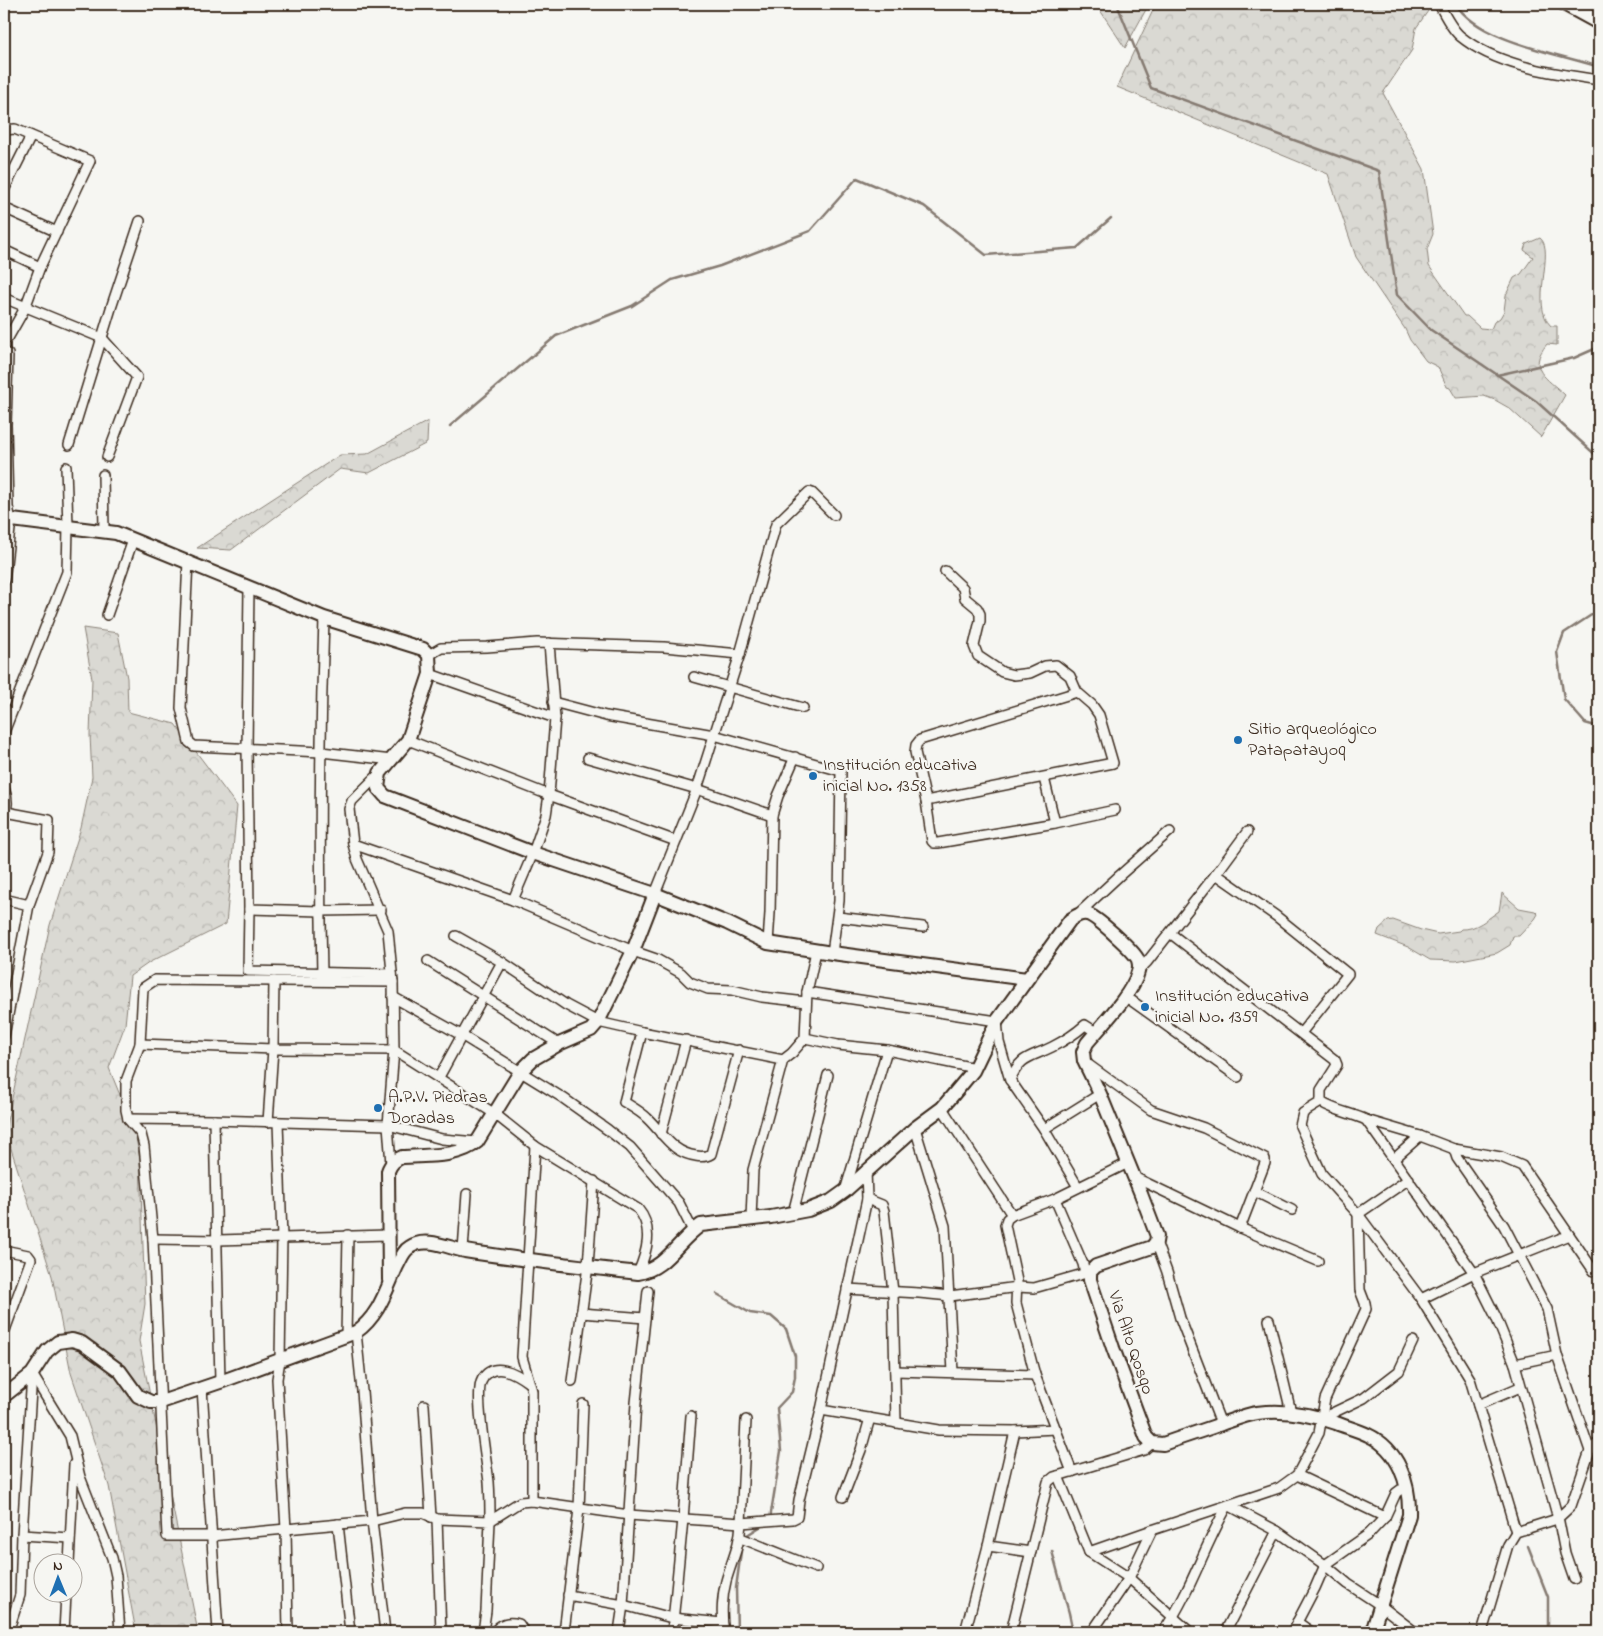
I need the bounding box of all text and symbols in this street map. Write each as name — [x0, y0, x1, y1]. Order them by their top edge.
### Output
place label: Sitio arqueológico Patapatayoq — [1248, 717, 1377, 764]
marker: Sitio arqueológico Patapatayoq — [1232, 734, 1244, 746]
place label: Institución educativa inicial No. 1358 — [823, 753, 977, 800]
marker: Institución educativa inicial No. 1358 — [807, 770, 819, 782]
place label: Institución educativa inicial No. 1359 — [1155, 984, 1309, 1031]
marker: Institución educativa inicial No. 1359 — [1139, 1001, 1151, 1013]
place label: A.P.V. Piedras Doradas — [387, 1085, 488, 1132]
marker: A.P.V. Piedras Doradas — [372, 1102, 384, 1114]
street label: Via Alto Qosqo — [1100, 1287, 1160, 1398]
north arrow — [32, 1554, 82, 1604]
text: N — [53, 1556, 63, 1577]

